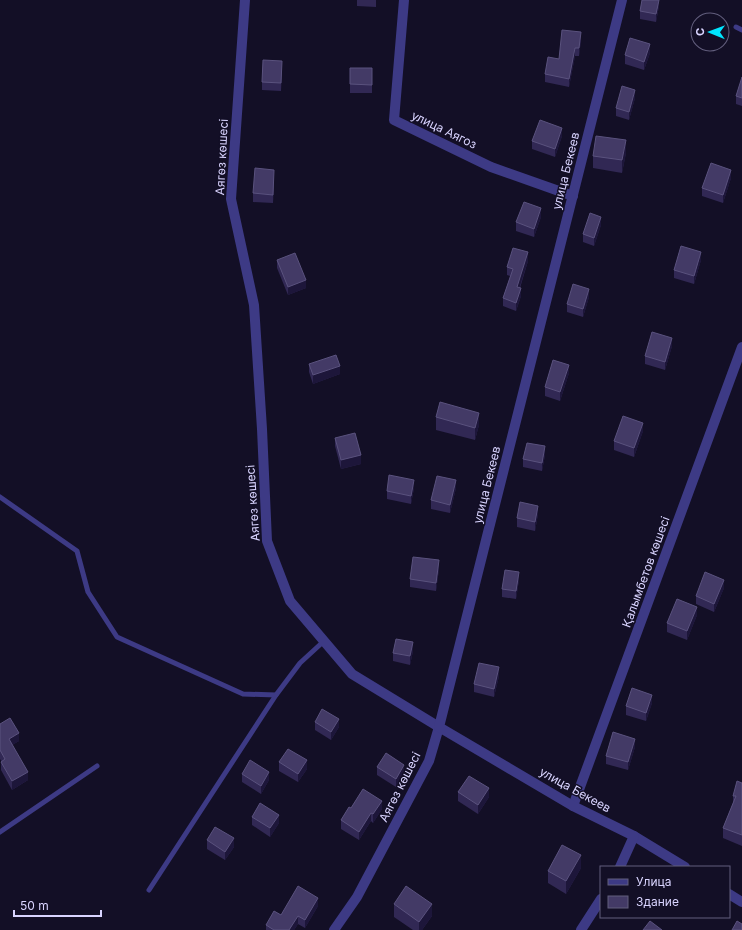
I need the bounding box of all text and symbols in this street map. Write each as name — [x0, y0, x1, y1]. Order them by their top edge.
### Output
north arrow — [690, 12, 730, 52]
text: С — [693, 28, 707, 36]
street label: улица Аягоз — [409, 107, 479, 152]
street label: Аягөз көшесі — [212, 118, 231, 196]
street label: улица Бекеев — [549, 130, 582, 211]
street label: улица Бекеев — [470, 444, 503, 525]
street label: Аягөз көшесі — [242, 464, 263, 542]
street label: Қалымбетов көшесі — [618, 514, 673, 629]
street label: Аягөз көшесі — [375, 749, 424, 824]
street label: улица Бекеев — [537, 764, 614, 815]
legend — [600, 866, 730, 918]
text: Улица — [636, 874, 671, 889]
scale bar — [14, 892, 101, 918]
text: Здание — [636, 894, 679, 909]
text: 50 m — [20, 898, 49, 913]

